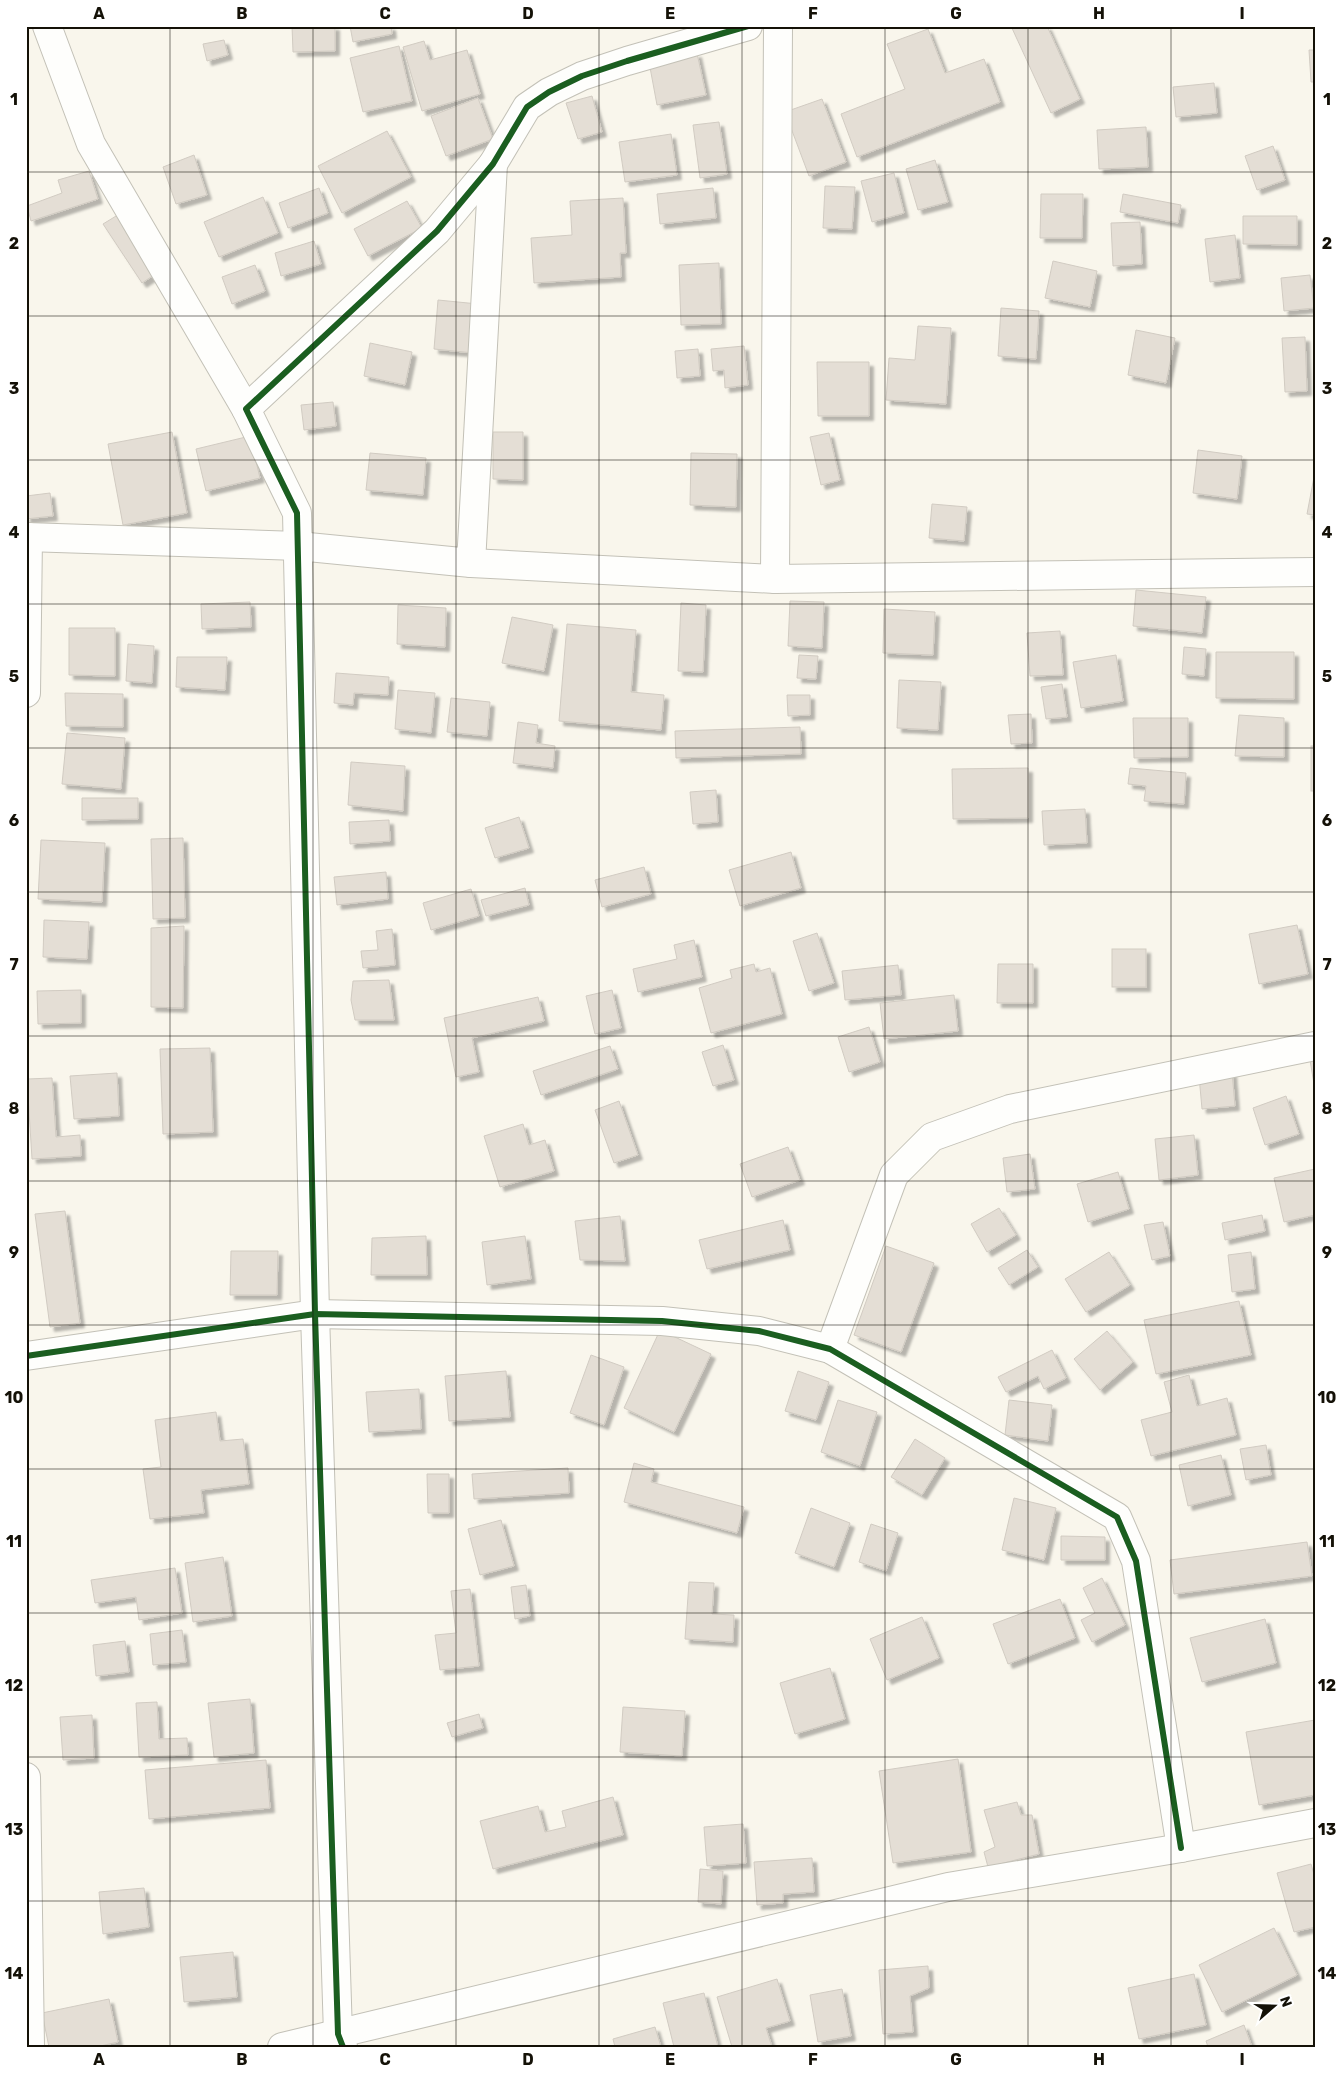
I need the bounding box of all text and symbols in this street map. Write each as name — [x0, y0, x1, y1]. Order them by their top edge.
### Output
text: A — [93, 4, 105, 23]
text: B — [236, 4, 248, 23]
text: C — [379, 4, 391, 23]
text: D — [522, 4, 534, 23]
text: E — [665, 4, 675, 23]
text: F — [808, 4, 818, 23]
text: G — [950, 4, 962, 23]
text: H — [1093, 4, 1105, 23]
text: I — [1239, 4, 1245, 23]
text: 1 — [10, 90, 18, 109]
text: 1 — [1323, 90, 1331, 109]
text: 2 — [9, 234, 19, 253]
text: 2 — [1322, 234, 1332, 253]
text: 3 — [9, 379, 19, 398]
text: 3 — [1322, 379, 1332, 398]
text: 4 — [9, 523, 20, 542]
text: 4 — [1322, 523, 1333, 542]
text: 5 — [9, 667, 19, 686]
text: 5 — [1322, 667, 1332, 686]
text: 6 — [9, 811, 19, 830]
text: 6 — [1322, 811, 1332, 830]
text: 7 — [9, 955, 19, 974]
text: 7 — [1322, 955, 1332, 974]
text: 8 — [9, 1099, 20, 1118]
text: 8 — [1322, 1099, 1333, 1118]
text: 9 — [9, 1243, 19, 1262]
text: 9 — [1322, 1243, 1332, 1262]
text: 10 — [5, 1388, 24, 1407]
text: 10 — [1318, 1388, 1337, 1407]
text: 11 — [6, 1532, 22, 1551]
text: 11 — [1319, 1532, 1335, 1551]
text: 12 — [5, 1676, 23, 1695]
text: 12 — [1318, 1676, 1336, 1695]
text: 13 — [5, 1820, 23, 1839]
text: 13 — [1318, 1820, 1336, 1839]
text: 14 — [5, 1964, 24, 1983]
text: 14 — [1318, 1964, 1337, 1983]
north arrow — [1248, 1980, 1298, 2030]
text: N — [1276, 1994, 1295, 2009]
text: A — [93, 2050, 105, 2069]
text: B — [236, 2050, 248, 2069]
text: C — [379, 2050, 391, 2069]
text: D — [522, 2050, 534, 2069]
text: E — [665, 2050, 675, 2069]
text: F — [808, 2050, 818, 2069]
text: G — [950, 2050, 962, 2069]
text: H — [1093, 2050, 1105, 2069]
text: I — [1239, 2050, 1245, 2069]

